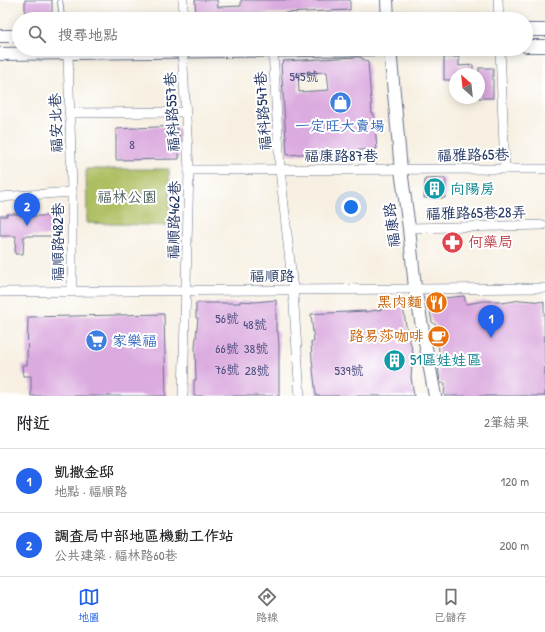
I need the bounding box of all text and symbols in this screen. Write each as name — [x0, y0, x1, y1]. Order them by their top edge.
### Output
search box — [12, 12, 533, 56]
icon: search — [26, 23, 48, 45]
text: 搜尋地點 — [58, 24, 118, 45]
house number: 545號 — [290, 67, 318, 85]
north arrow — [449, 68, 485, 104]
street label: 福科路557巷 — [159, 71, 184, 153]
street label: 福科路547巷 — [249, 71, 276, 151]
shop icon: 一定旺大賣場 — [327, 90, 353, 116]
street label: 福安北巷 — [44, 93, 67, 153]
place label: 一定旺大賣場 — [295, 115, 385, 136]
house number: 8 — [129, 135, 135, 153]
street label: 福雅路65巷 — [437, 143, 509, 166]
street label: 福康路87巷 — [304, 145, 378, 166]
building icon: 向陽房 — [422, 176, 448, 202]
place label: 向陽房 — [450, 178, 495, 199]
street label: 福順路462巷 — [162, 180, 185, 259]
park label: 福林公園 — [97, 186, 157, 207]
pin: 2 — [14, 193, 40, 226]
your location — [341, 197, 361, 217]
street label: 福康路 — [378, 201, 405, 249]
street label: 福雅路65巷28弄 — [425, 201, 527, 224]
street label: 福順路482巷 — [47, 202, 68, 282]
pharmacy icon: 何藥局 — [440, 229, 466, 255]
place label: 何藥局 — [468, 231, 513, 252]
street label: 福順路 — [249, 265, 295, 286]
restaurant icon: 黑肉麵 — [424, 289, 450, 315]
place label: 黑肉麵 — [377, 291, 422, 312]
pin: 1 — [478, 305, 504, 338]
house number: 56號 — [215, 309, 239, 327]
house number: 48號 — [243, 315, 267, 333]
cafe icon: 路易莎咖啡 — [426, 323, 452, 349]
place label: 路易莎咖啡 — [349, 325, 424, 346]
supermarket icon: 家樂福 — [83, 328, 109, 354]
place label: 家樂福 — [112, 330, 157, 351]
house number: 66號 — [215, 339, 239, 357]
house number: 38號 — [244, 339, 268, 357]
building icon: 51區娃娃區 — [381, 347, 407, 373]
place label: 51區娃娃區 — [410, 349, 482, 370]
house number: 76號 — [215, 360, 239, 378]
house number: 28號 — [245, 361, 269, 379]
house number: 539號 — [334, 361, 364, 379]
text: 附近 — [16, 411, 50, 434]
text: 2筆結果 — [484, 413, 529, 431]
text: 凱撒金邸 — [54, 461, 114, 482]
text: 1 — [27, 472, 31, 490]
text: 120 m — [501, 472, 529, 490]
text: 地點 · 福順路 — [54, 482, 128, 500]
text: 調查局中部地區機動工作站 — [54, 525, 234, 546]
text: 2 — [26, 536, 32, 554]
text: 200 m — [499, 536, 529, 554]
text: 公共建築 · 福林路60巷 — [54, 546, 178, 564]
tab: 地圖 — [78, 586, 100, 624]
tab: 路線 — [256, 586, 278, 624]
tab: 已儲存 — [434, 586, 467, 624]

